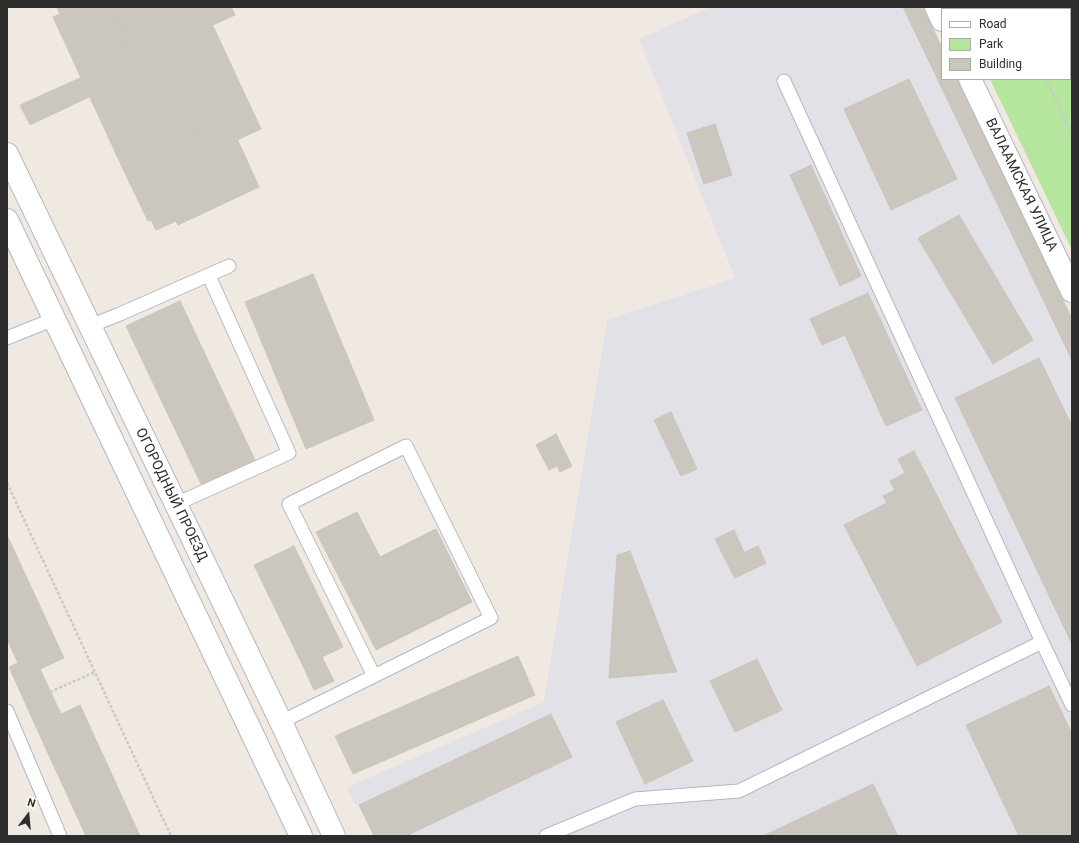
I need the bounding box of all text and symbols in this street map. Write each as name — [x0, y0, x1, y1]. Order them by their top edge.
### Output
legend — [941, 8, 1071, 80]
text: Road — [979, 17, 1007, 31]
text: Park — [979, 37, 1003, 51]
text: Building — [979, 57, 1022, 71]
street label: ВАЛААМСКАЯ УЛИЦА — [981, 116, 1061, 254]
street label: ОГОРОДНЫЙ ПРОЕЗД — [131, 426, 211, 564]
north arrow — [8, 795, 48, 835]
text: N — [26, 796, 37, 810]

